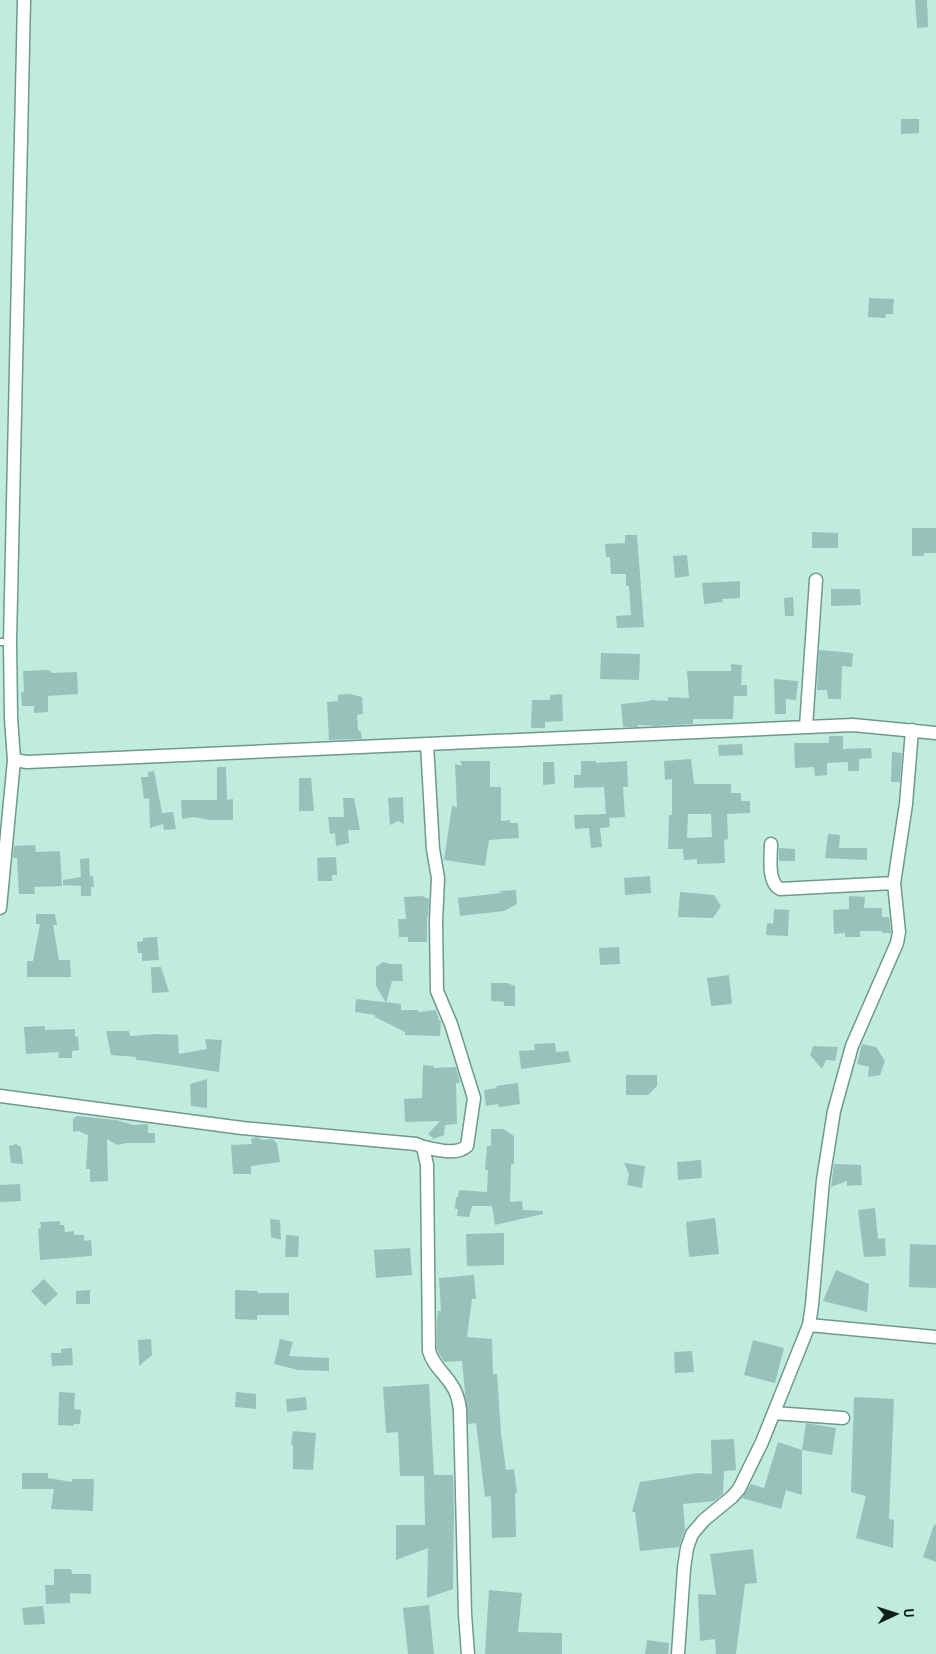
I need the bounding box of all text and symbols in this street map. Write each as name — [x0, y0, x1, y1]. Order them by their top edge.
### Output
north arrow — [871, 1589, 921, 1639]
text: U — [900, 1608, 918, 1618]

